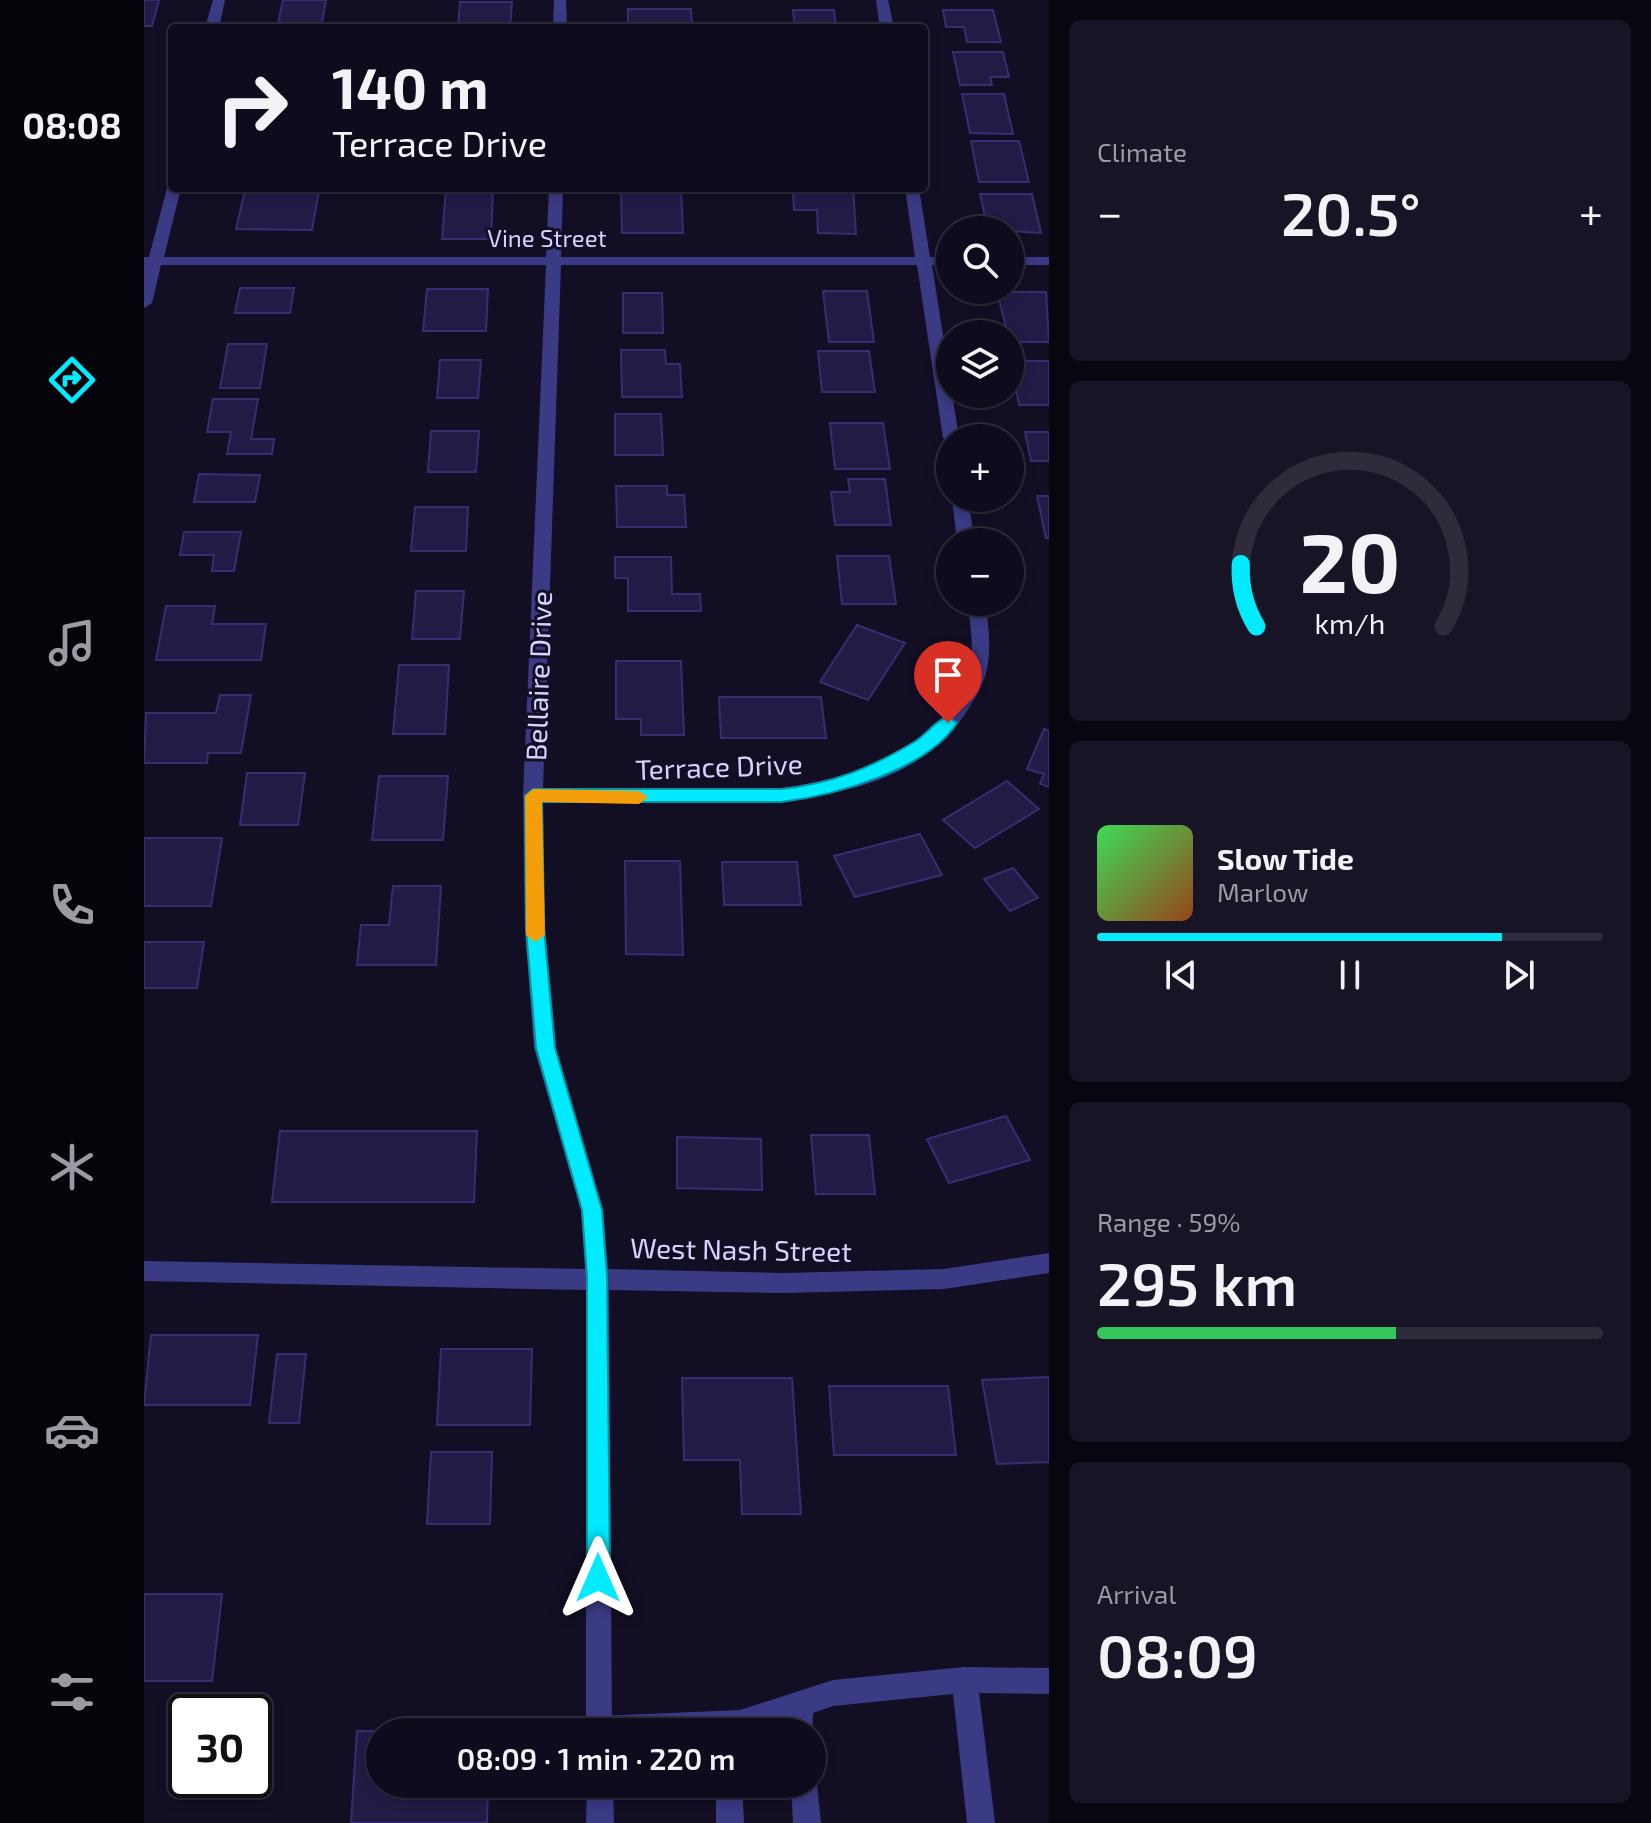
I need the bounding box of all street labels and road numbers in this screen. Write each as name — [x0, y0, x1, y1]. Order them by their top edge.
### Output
street label: Vine Street — [487, 223, 607, 252]
street label: Bellaire Drive — [518, 590, 558, 762]
street label: Terrace Drive — [635, 746, 803, 786]
street label: West Nash Street — [630, 1230, 852, 1268]

